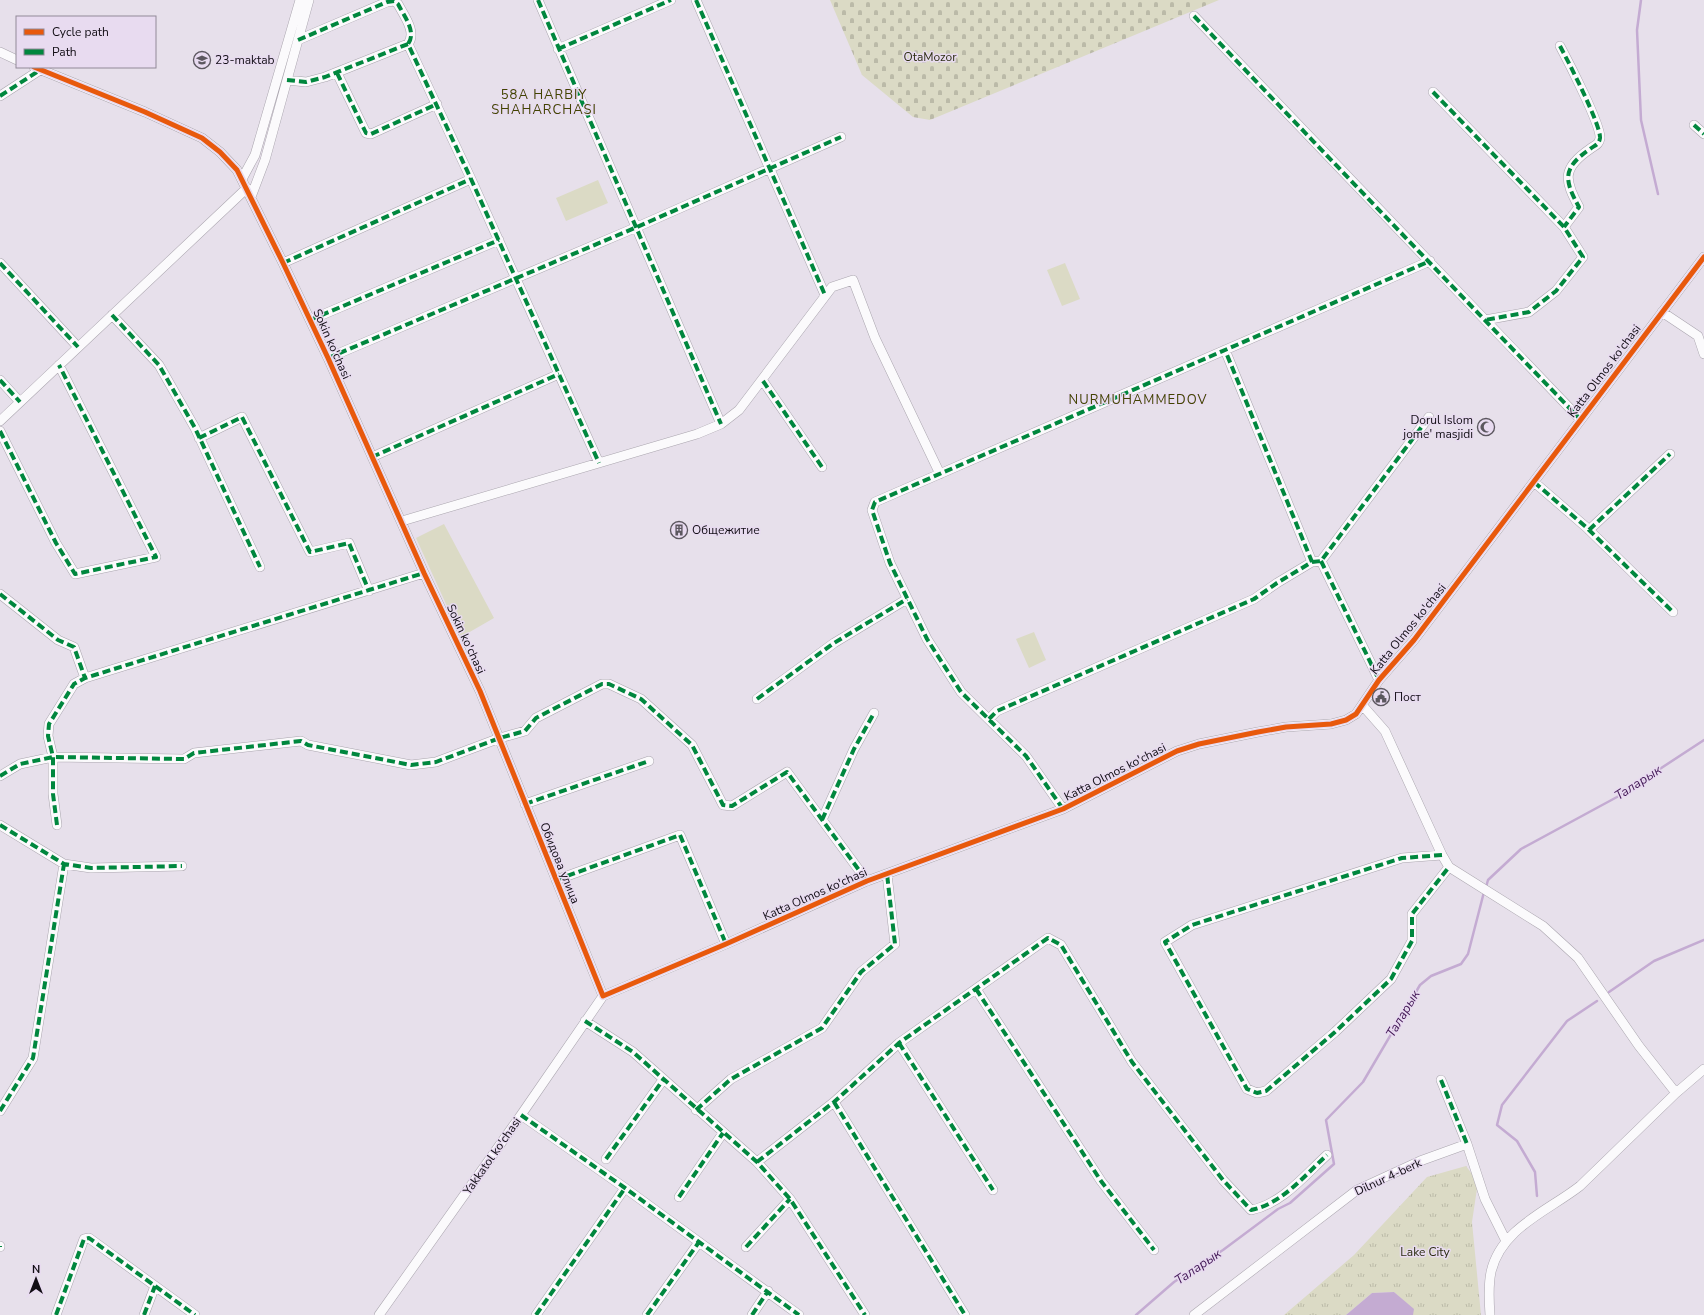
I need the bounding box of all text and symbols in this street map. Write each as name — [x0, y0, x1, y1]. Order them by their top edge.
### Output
legend — [16, 16, 156, 68]
text: Cycle path — [52, 24, 109, 40]
text: Path — [52, 44, 77, 60]
park label: OtaMozor — [903, 49, 957, 65]
school or university icon: 23-maktab — [192, 50, 212, 70]
place label: 23-maktab — [215, 52, 275, 68]
district label: 58A HARBIY SHAHARCHASI — [491, 86, 597, 119]
street label: Sokin ko'chasi — [309, 306, 355, 382]
street label: Katta Olmos ko'chasi — [1564, 321, 1644, 421]
district label: NURMUHAMMEDOV — [1069, 391, 1207, 409]
place label: Dorul Islom jome' masjidi — [1402, 412, 1473, 442]
mosque icon: Dorul Islom jome' masjidi — [1476, 417, 1496, 437]
building icon: Общежитие — [669, 520, 689, 540]
place label: Общежитие — [692, 522, 760, 538]
street label: Katta Olmos ko'chasi — [1366, 580, 1450, 678]
street label: Sokin ko'chasi — [443, 602, 489, 676]
public building icon: Пост — [1371, 687, 1391, 707]
place label: Пост — [1394, 689, 1422, 705]
street label: Katta Olmos ko'chasi — [1061, 739, 1169, 805]
water label: Таларык — [1611, 761, 1665, 805]
street label: Обидова улица — [536, 820, 584, 906]
street label: Katta Olmos ko'chasi — [760, 864, 870, 924]
water label: Таларык — [1382, 987, 1424, 1041]
street label: Yakkatol ko'chasi — [459, 1114, 525, 1199]
street label: Dilnur 4-berk — [1352, 1154, 1425, 1199]
park label: Lake City — [1400, 1244, 1451, 1260]
water label: Таларык — [1171, 1245, 1225, 1289]
north arrow — [16, 1259, 56, 1299]
text: N — [32, 1262, 40, 1277]

